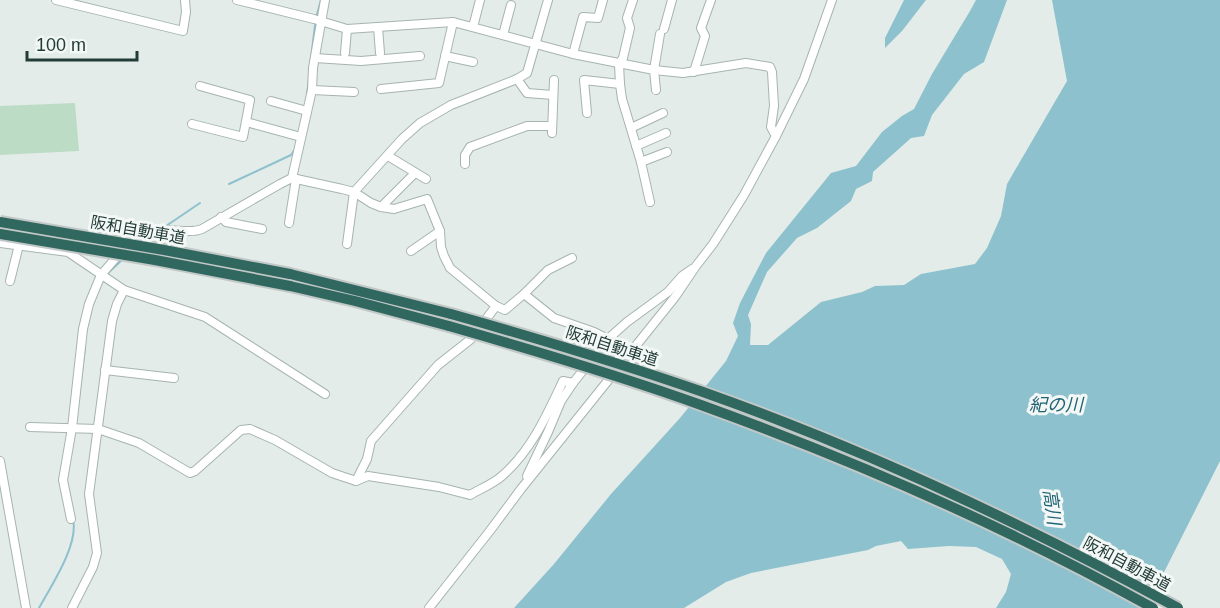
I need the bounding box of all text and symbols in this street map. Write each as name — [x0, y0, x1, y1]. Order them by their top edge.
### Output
scale bar — [27, 24, 136, 62]
text: 100 m — [36, 35, 86, 55]
street label: 阪和自動車道 — [89, 213, 187, 247]
street label: 阪和自動車道 — [564, 323, 660, 369]
water label: 紀の川 — [1029, 395, 1085, 415]
water label: 高川 — [1040, 488, 1065, 528]
street label: 阪和自動車道 — [1081, 534, 1173, 594]

